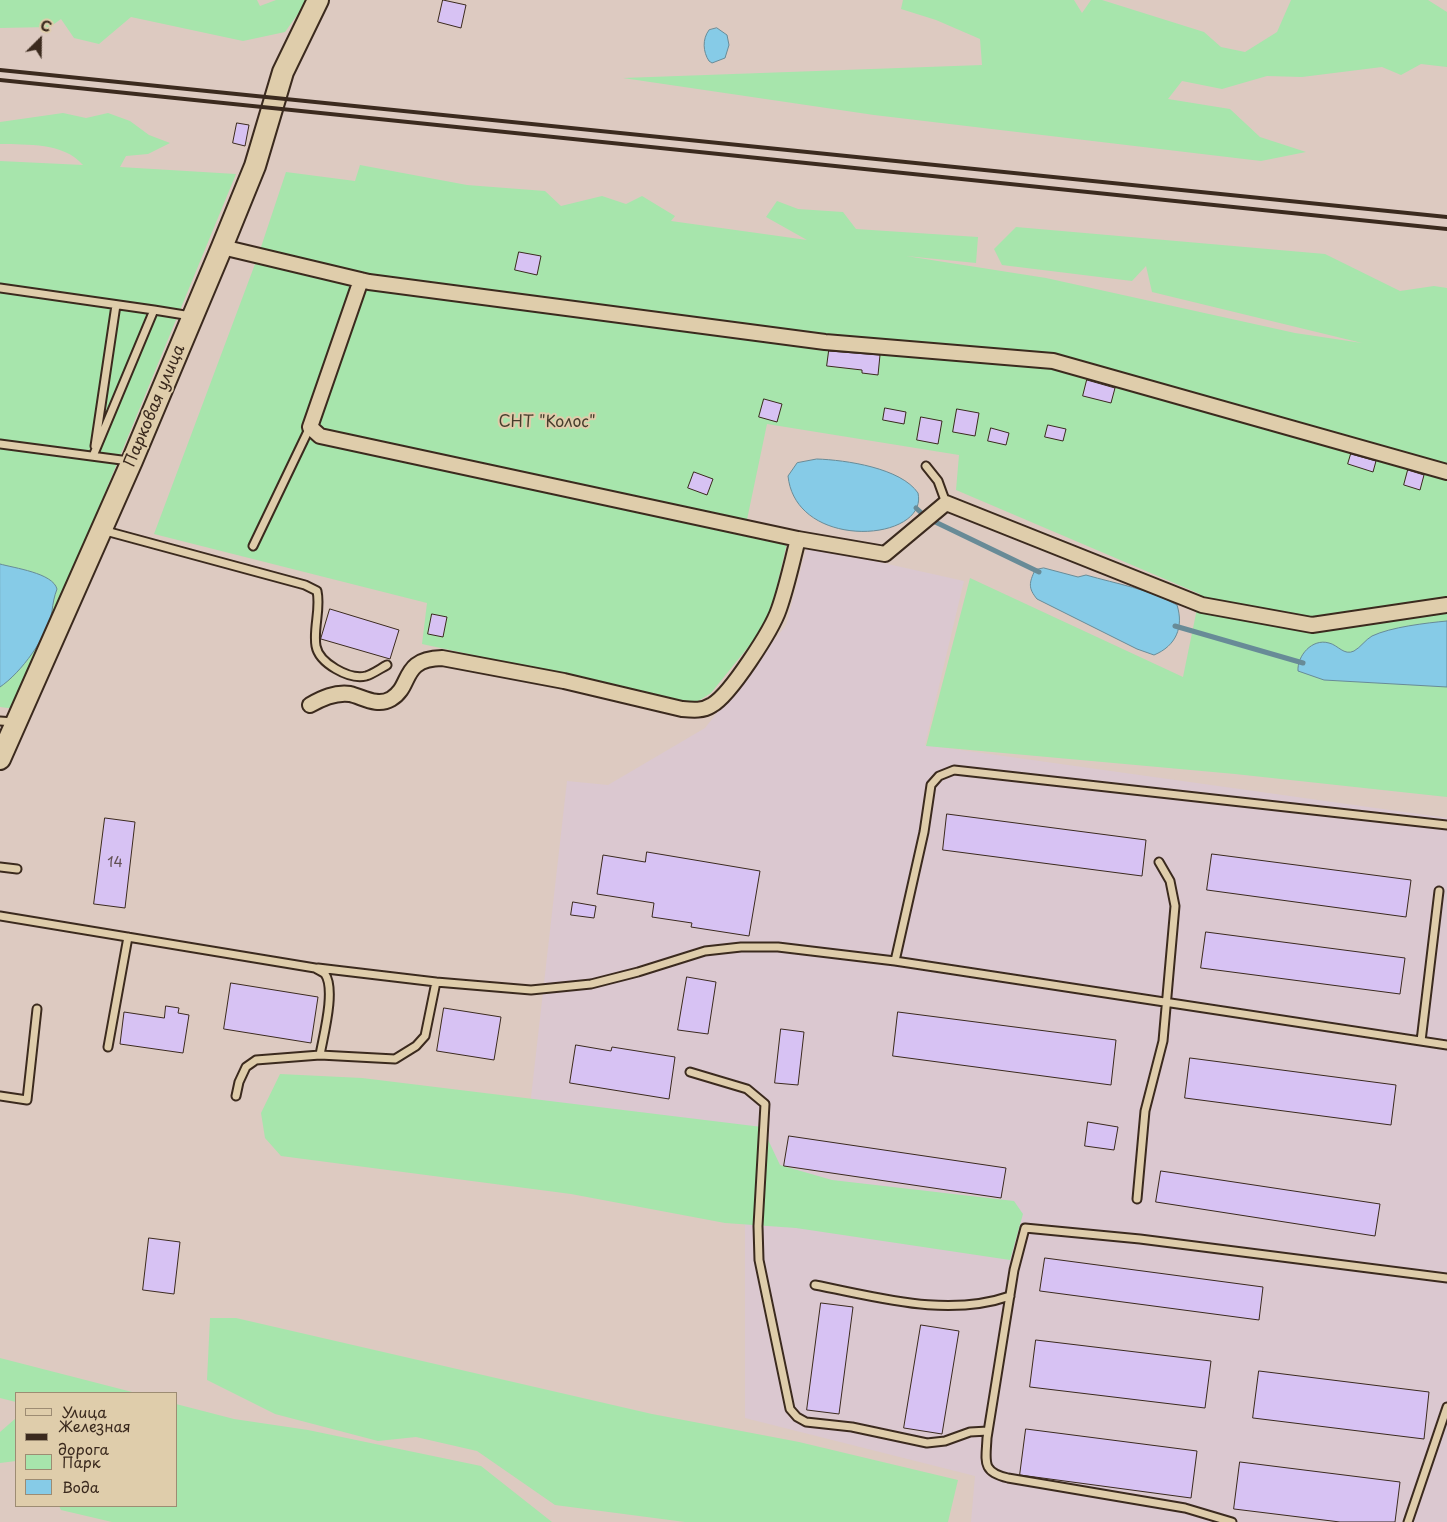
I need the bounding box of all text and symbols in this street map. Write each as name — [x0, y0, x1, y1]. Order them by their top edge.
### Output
text: С — [37, 14, 55, 37]
north arrow — [15, 15, 65, 65]
street label: Парковая улица — [121, 342, 189, 470]
park label: СНТ "Колос" — [498, 413, 596, 433]
house number: 14 — [107, 855, 123, 871]
legend — [15, 1392, 178, 1507]
text: Улица — [62, 1400, 107, 1423]
text: Железная дорога — [58, 1414, 131, 1460]
text: Парк — [62, 1450, 101, 1473]
text: Вода — [62, 1475, 99, 1498]

